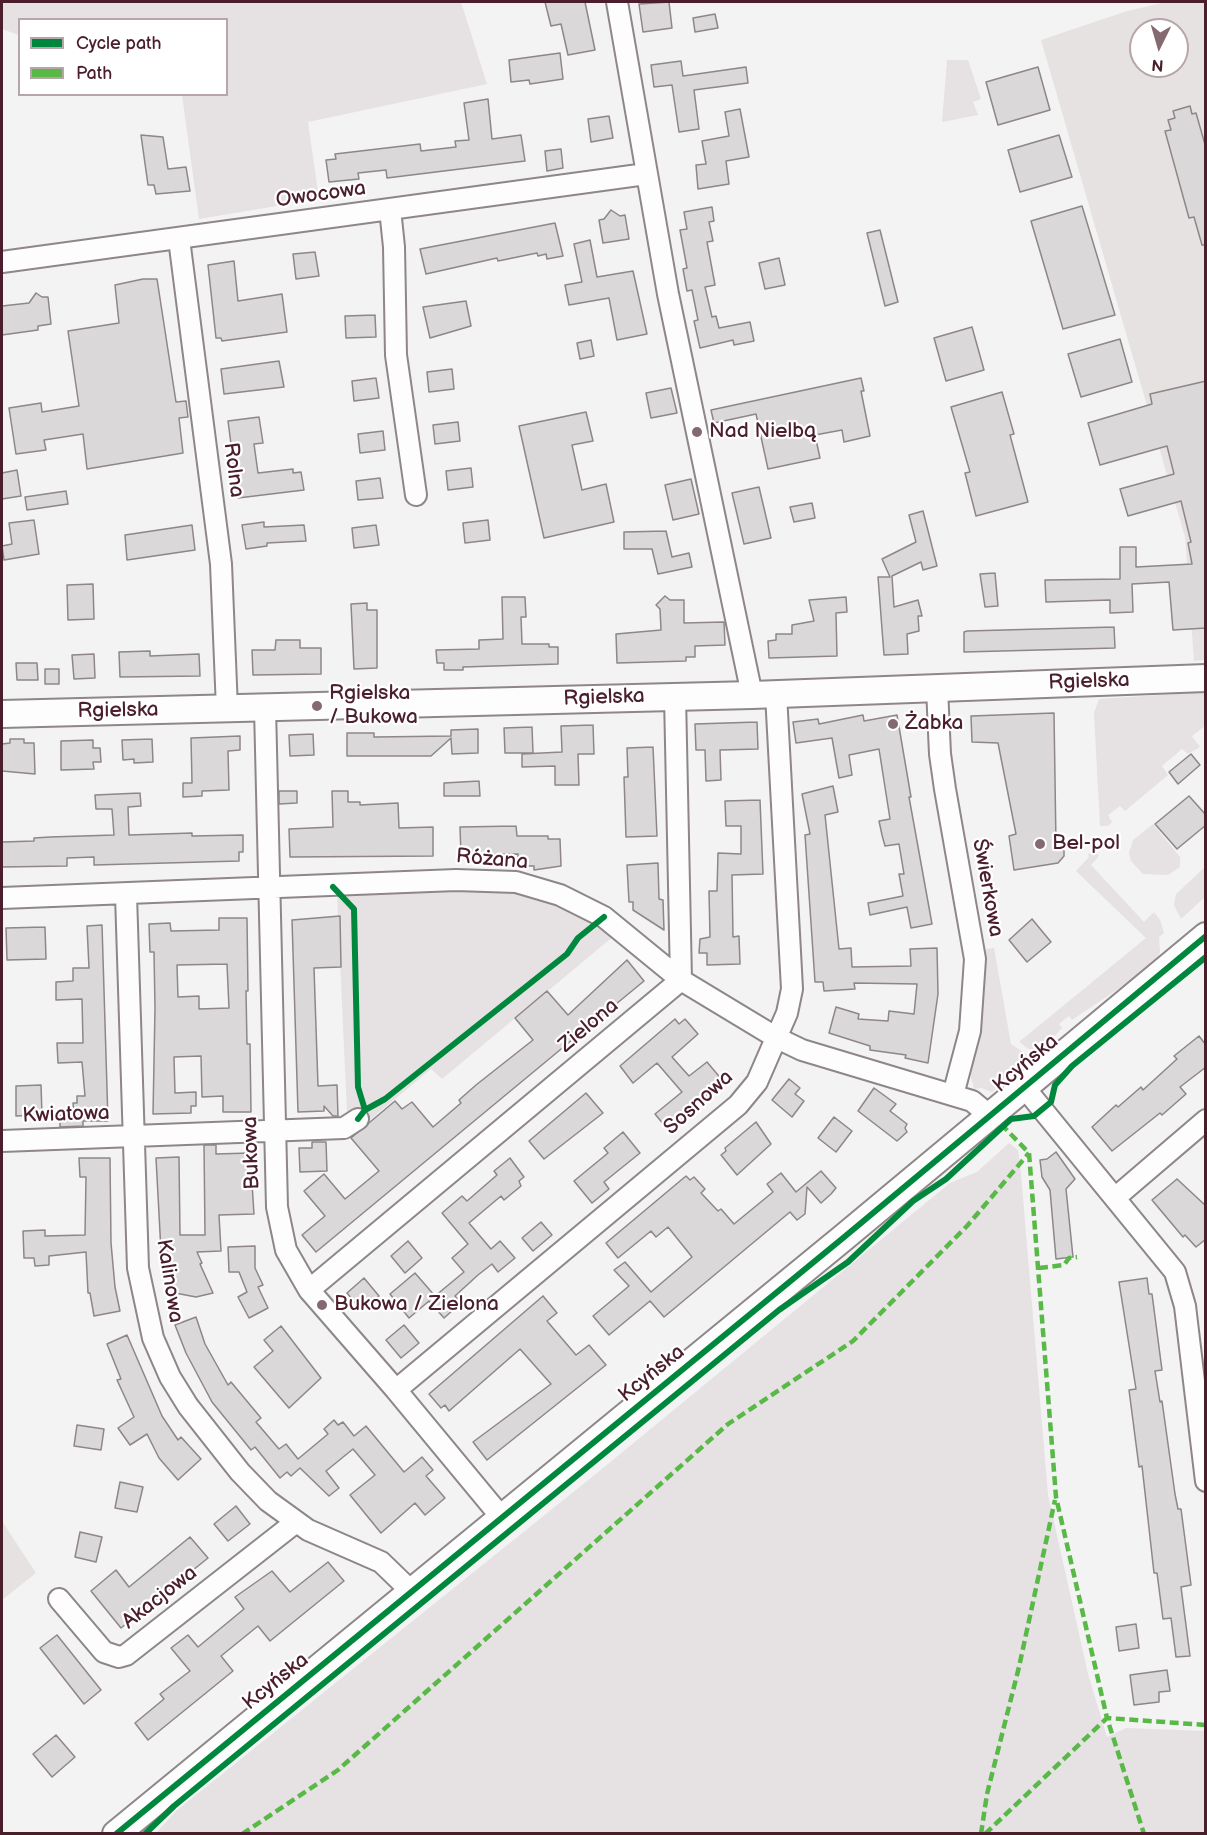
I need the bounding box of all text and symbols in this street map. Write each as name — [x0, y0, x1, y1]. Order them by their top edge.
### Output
legend — [18, 18, 228, 96]
north arrow — [1129, 18, 1189, 78]
text: Cycle path — [76, 33, 162, 54]
text: N — [1151, 54, 1164, 74]
text: Path — [76, 63, 112, 84]
street label: Owocowa — [274, 176, 368, 214]
place label: Nad Nielbą — [709, 419, 816, 445]
marker: Nad Nielbą — [690, 425, 704, 439]
street label: Rolna — [217, 441, 249, 499]
street label: Rgielska — [1048, 668, 1130, 696]
place label: Rgielska / Bukowa — [329, 681, 418, 731]
street label: Rgielska — [563, 684, 645, 712]
street label: Rgielska — [77, 698, 159, 724]
marker: Rgielska / Bukowa — [310, 699, 324, 713]
place label: Żabka — [905, 711, 963, 737]
marker: Żabka — [886, 717, 900, 731]
place label: Bel-pol — [1052, 831, 1120, 857]
street label: Świerkowa — [966, 837, 1008, 939]
marker: Bel-pol — [1033, 837, 1047, 851]
street label: Różana — [455, 844, 529, 876]
street label: Zielona — [554, 994, 624, 1058]
street label: Kcyńska — [988, 1029, 1064, 1099]
street label: Sosnowa — [659, 1065, 739, 1141]
street label: Kwiatowa — [22, 1101, 110, 1129]
street label: Bukowa — [238, 1116, 266, 1190]
street label: Kalinowa — [150, 1237, 188, 1325]
place label: Bukowa / Zielona — [334, 1292, 499, 1318]
marker: Bukowa / Zielona — [315, 1298, 329, 1312]
street label: Kcyńska — [614, 1340, 690, 1408]
street label: Akacjowa — [117, 1561, 203, 1635]
street label: Kcyńska — [238, 1648, 314, 1716]

